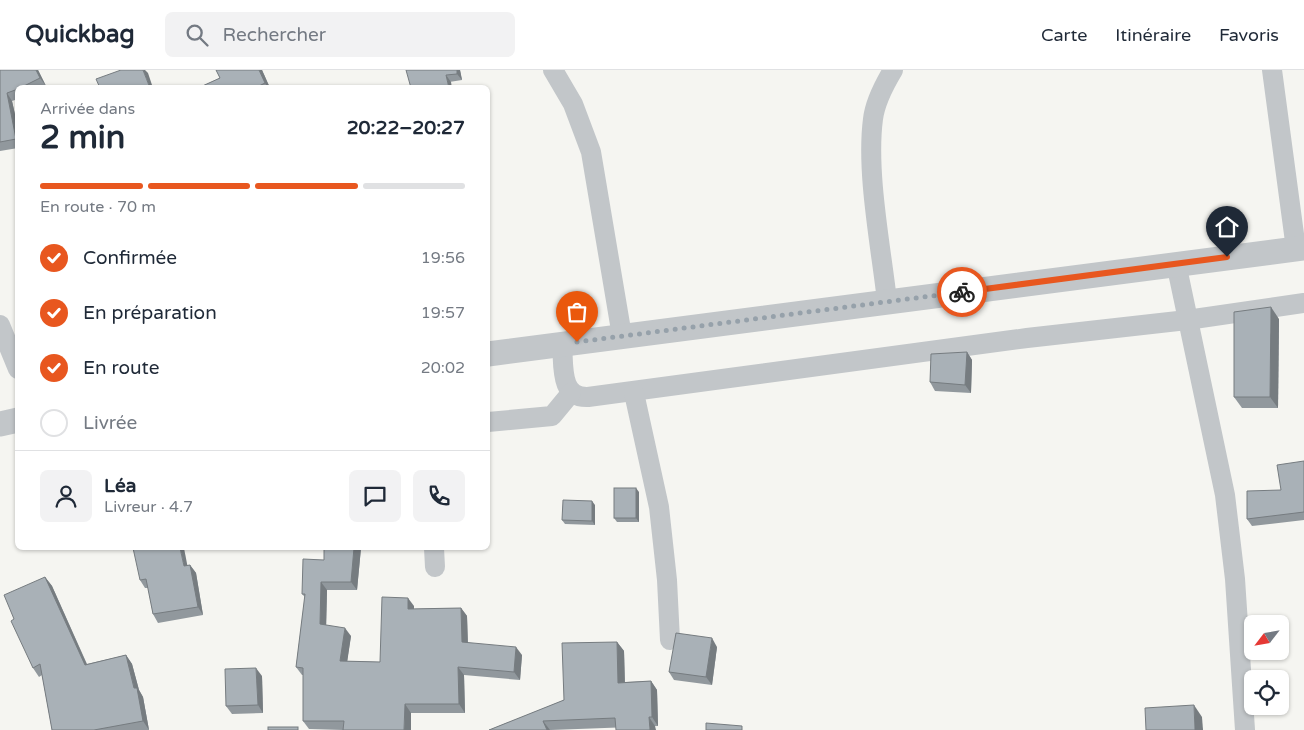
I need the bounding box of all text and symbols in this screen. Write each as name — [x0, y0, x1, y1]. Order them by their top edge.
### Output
search box — [165, 12, 515, 57]
text: Quickbag — [25, 20, 135, 49]
icon: search — [183, 21, 211, 49]
text: Rechercher — [223, 24, 326, 46]
text: Carte — [1041, 24, 1087, 46]
text: Itinéraire — [1115, 24, 1191, 46]
text: Favoris — [1219, 24, 1279, 46]
text: Arrivée dans — [40, 99, 135, 119]
text: 20:22–20:27 — [347, 117, 465, 139]
text: 2 min — [40, 119, 125, 157]
text: En route · 70 m — [40, 197, 156, 217]
pin — [1206, 206, 1248, 257]
icon: home — [1213, 213, 1241, 241]
icon: check — [40, 244, 68, 272]
text: Confirmée — [83, 247, 177, 269]
text: 19:56 — [421, 248, 465, 268]
courier — [937, 267, 987, 317]
icon: bike — [948, 278, 976, 306]
pin — [556, 291, 598, 342]
icon: bag — [563, 298, 591, 326]
icon: check — [40, 299, 68, 327]
text: En préparation — [83, 302, 217, 324]
text: 19:57 — [421, 303, 465, 323]
icon: check — [40, 354, 68, 382]
text: En route — [83, 357, 160, 379]
text: 20:02 — [421, 358, 465, 378]
text: Livrée — [83, 412, 137, 434]
button: person — [40, 470, 92, 522]
button: chat — [349, 470, 401, 522]
button: phone — [413, 470, 465, 522]
text: Léa — [104, 475, 136, 497]
text: Livreur · 4.7 — [104, 497, 193, 517]
north arrow — [1244, 615, 1289, 660]
map controls — [1244, 615, 1289, 715]
button: locate — [1244, 670, 1289, 715]

